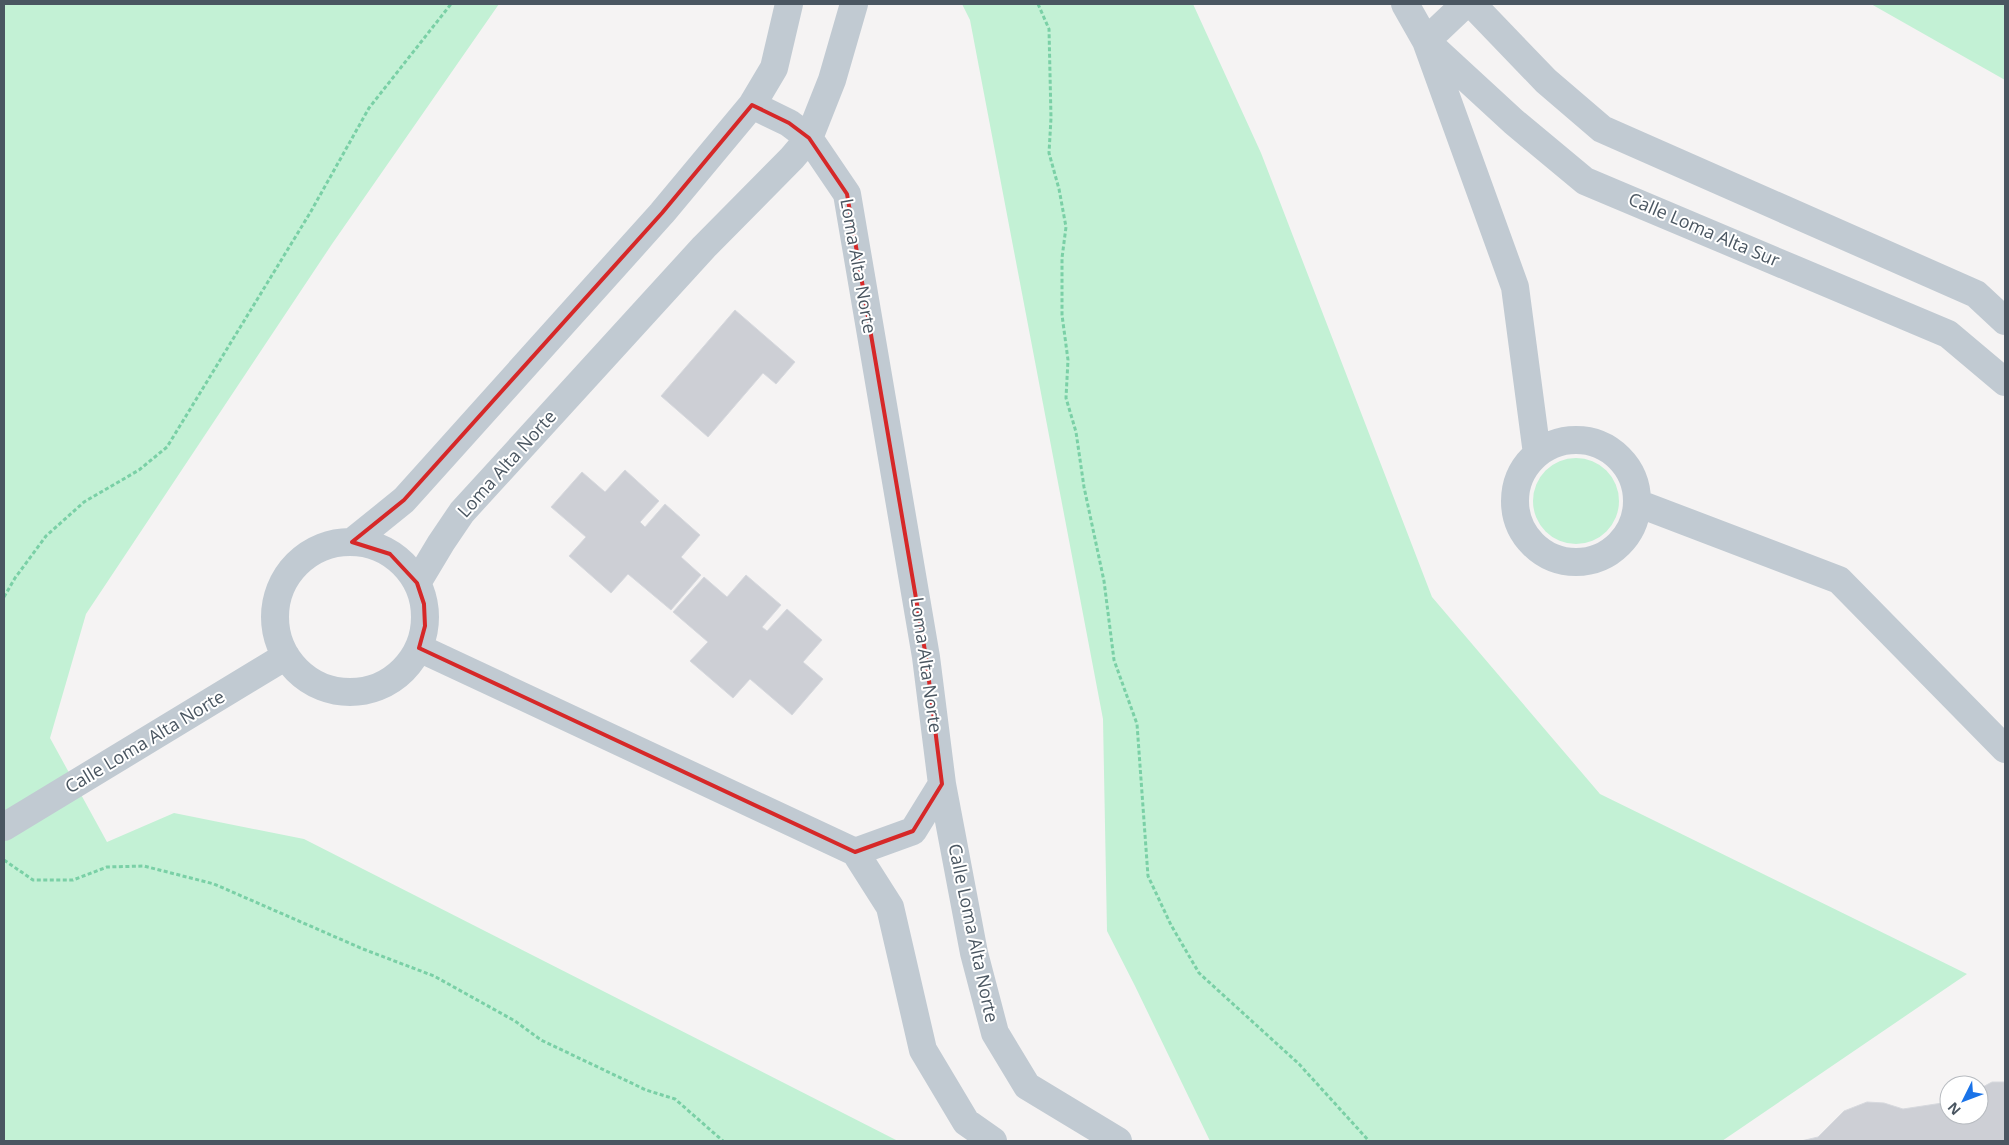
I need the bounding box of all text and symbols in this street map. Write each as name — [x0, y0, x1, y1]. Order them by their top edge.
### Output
street label: Calle Loma Alta Sur — [1625, 186, 1784, 272]
street label: Loma Alta Norte — [835, 196, 883, 335]
street label: Loma Alta Norte — [452, 404, 561, 522]
street label: Loma Alta Norte — [906, 595, 948, 734]
street label: Calle Loma Alta Norte — [60, 684, 229, 798]
street label: Calle Loma Alta Norte — [943, 841, 1005, 1024]
north arrow — [1939, 1075, 1989, 1125]
text: N — [1943, 1098, 1965, 1120]

